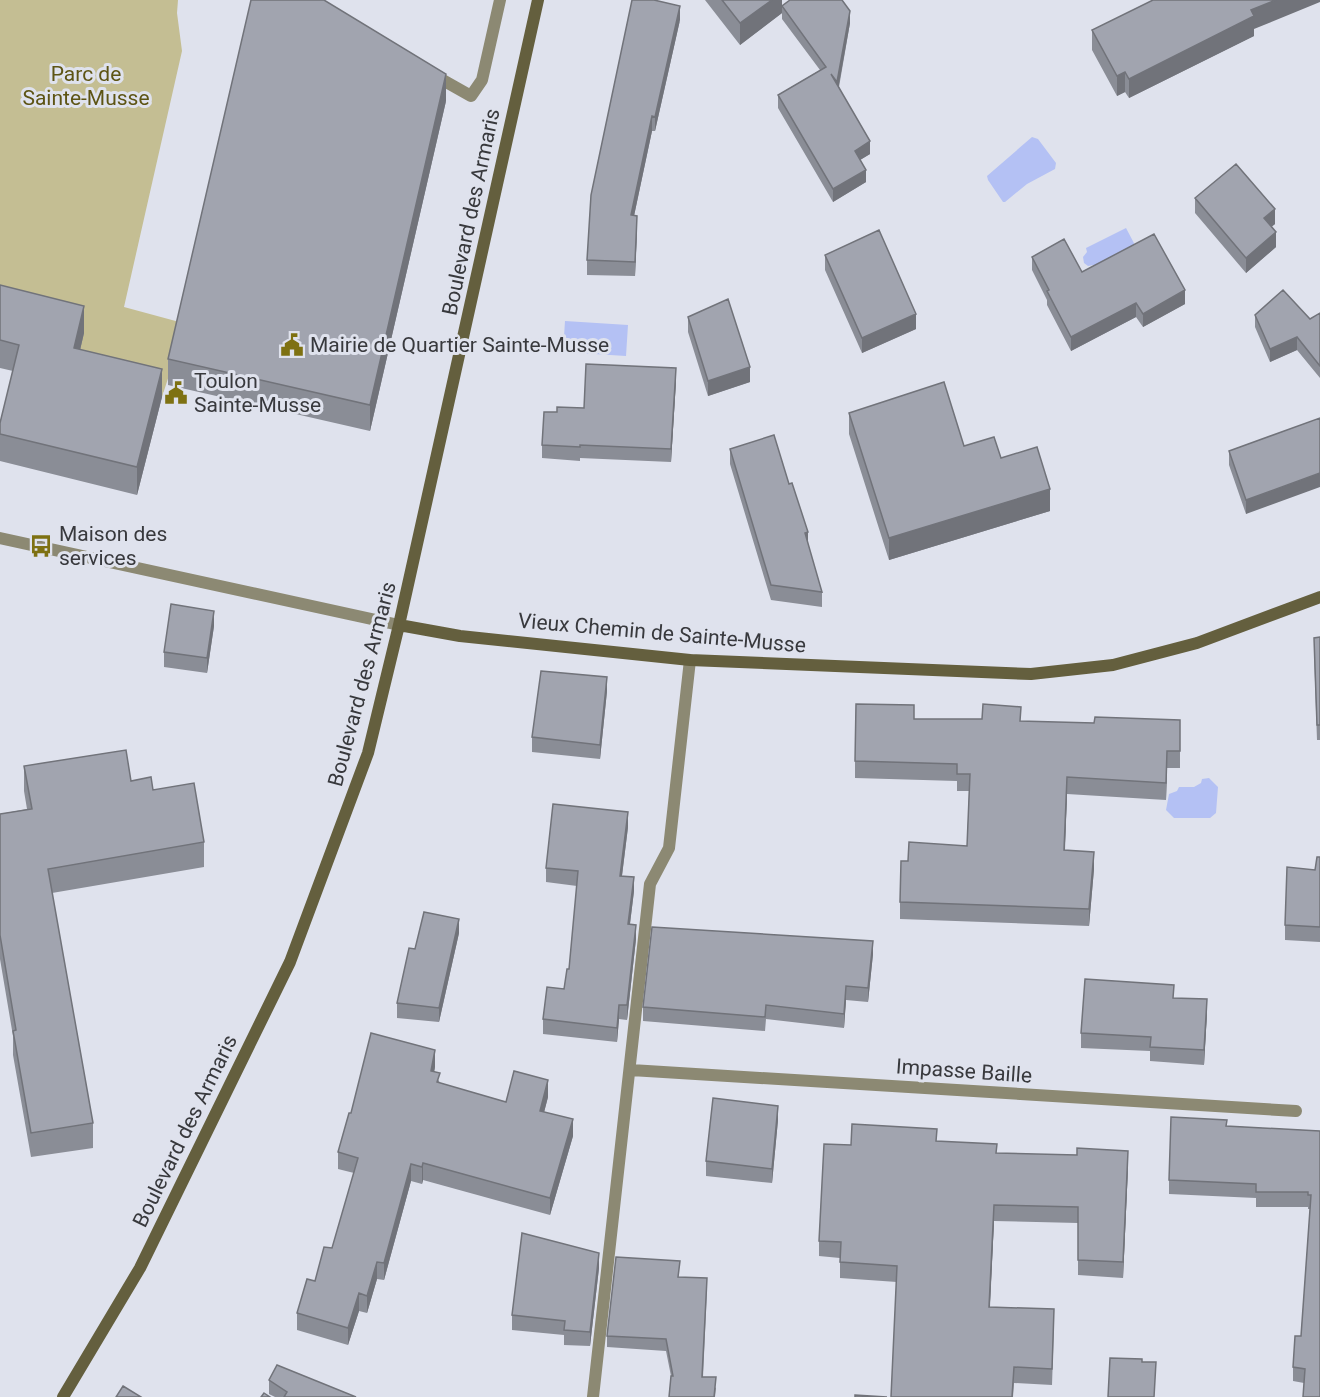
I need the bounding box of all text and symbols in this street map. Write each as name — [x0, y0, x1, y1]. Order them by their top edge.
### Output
park label: Parc de Sainte-Musse — [22, 62, 150, 110]
street label: Boulevard des Armaris — [437, 106, 505, 318]
public building icon: Mairie de Quartier Sainte-Musse — [279, 332, 305, 358]
place label: Mairie de Quartier Sainte-Musse — [310, 333, 609, 357]
place label: Toulon Sainte-Musse — [194, 369, 321, 417]
public building icon: Toulon Sainte-Musse — [163, 380, 189, 406]
place label: Maison des services — [59, 522, 167, 570]
bus stop icon: Maison des services — [28, 533, 54, 559]
street label: Boulevard des Armaris — [323, 579, 401, 789]
street label: Vieux Chemin de Sainte-Musse — [517, 608, 807, 658]
street label: Boulevard des Armaris — [128, 1031, 242, 1231]
street label: Impasse Baille — [895, 1054, 1033, 1088]

